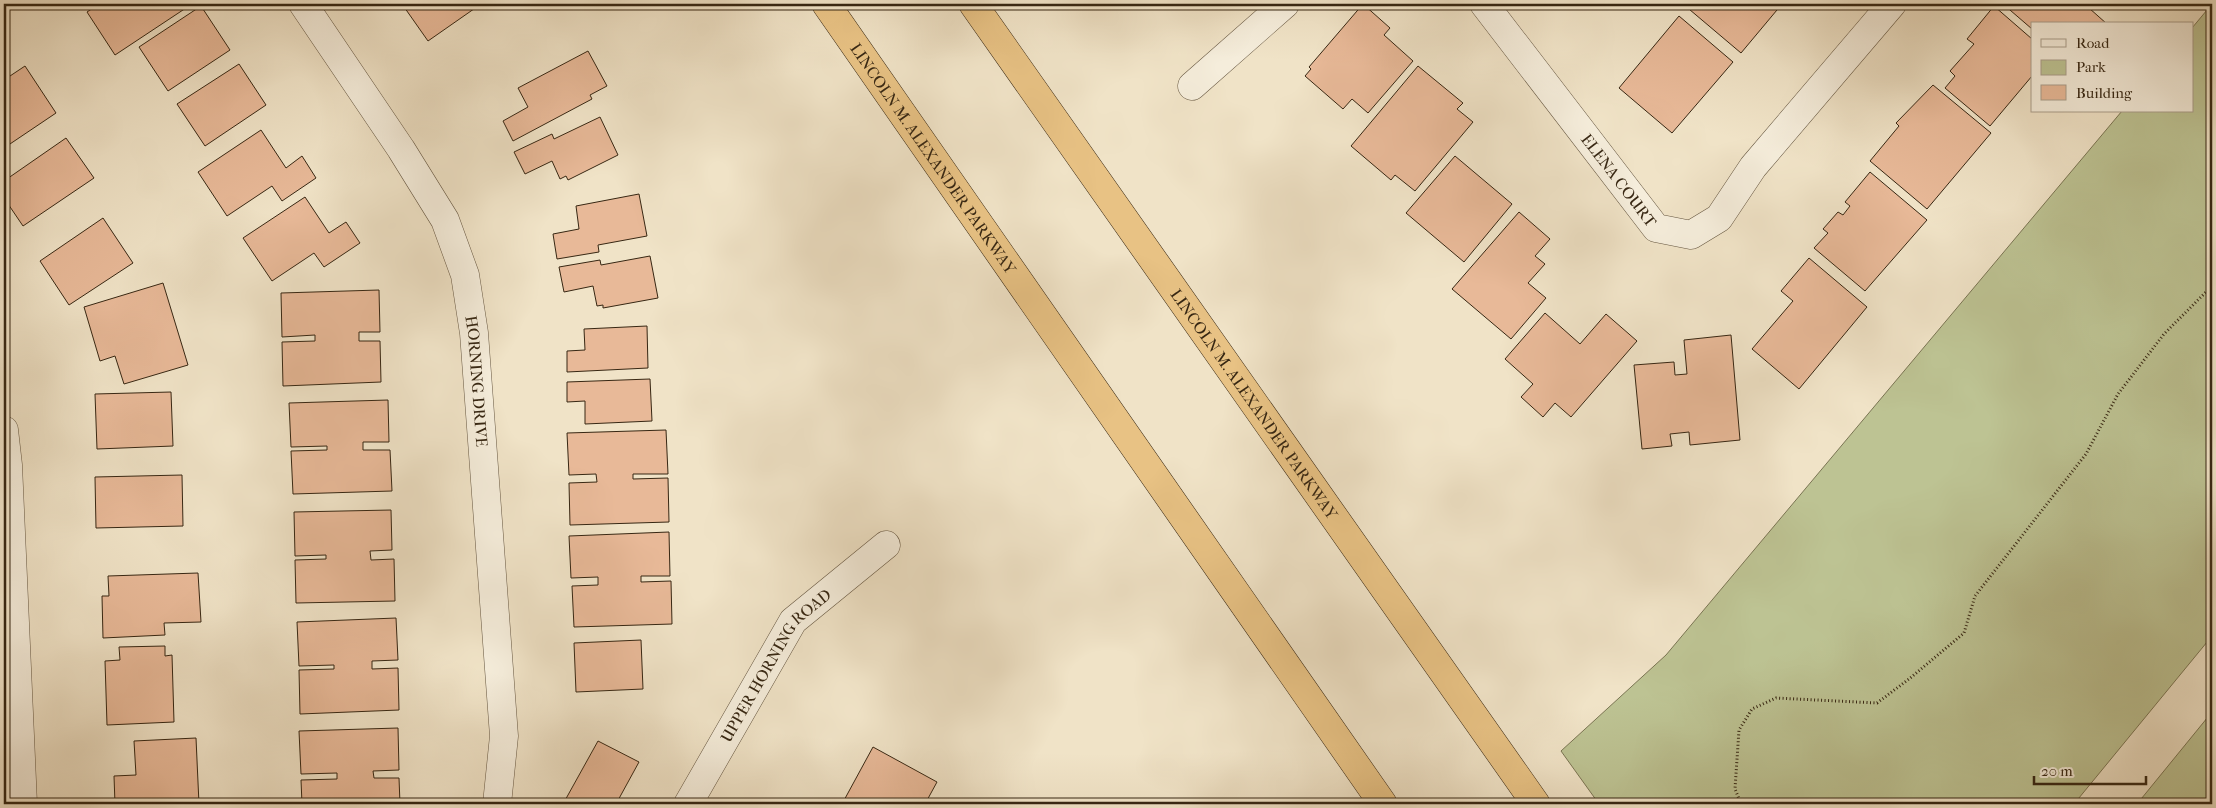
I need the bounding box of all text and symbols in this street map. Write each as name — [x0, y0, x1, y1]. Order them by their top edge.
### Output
legend — [2031, 22, 2194, 112]
text: Road — [2076, 34, 2110, 52]
street label: LINCOLN M. ALEXANDER PARKWAY — [847, 39, 1021, 278]
text: Park — [2076, 58, 2106, 76]
text: Building — [2076, 84, 2133, 102]
street label: ELENA COURT — [1577, 130, 1661, 231]
street label: LINCOLN M. ALEXANDER PARKWAY — [1167, 285, 1343, 523]
street label: HORNING DRIVE — [462, 314, 492, 448]
street label: UPPER HORNING ROAD — [716, 584, 835, 746]
scale bar — [2034, 753, 2146, 785]
text: 20 m — [2041, 762, 2073, 780]

